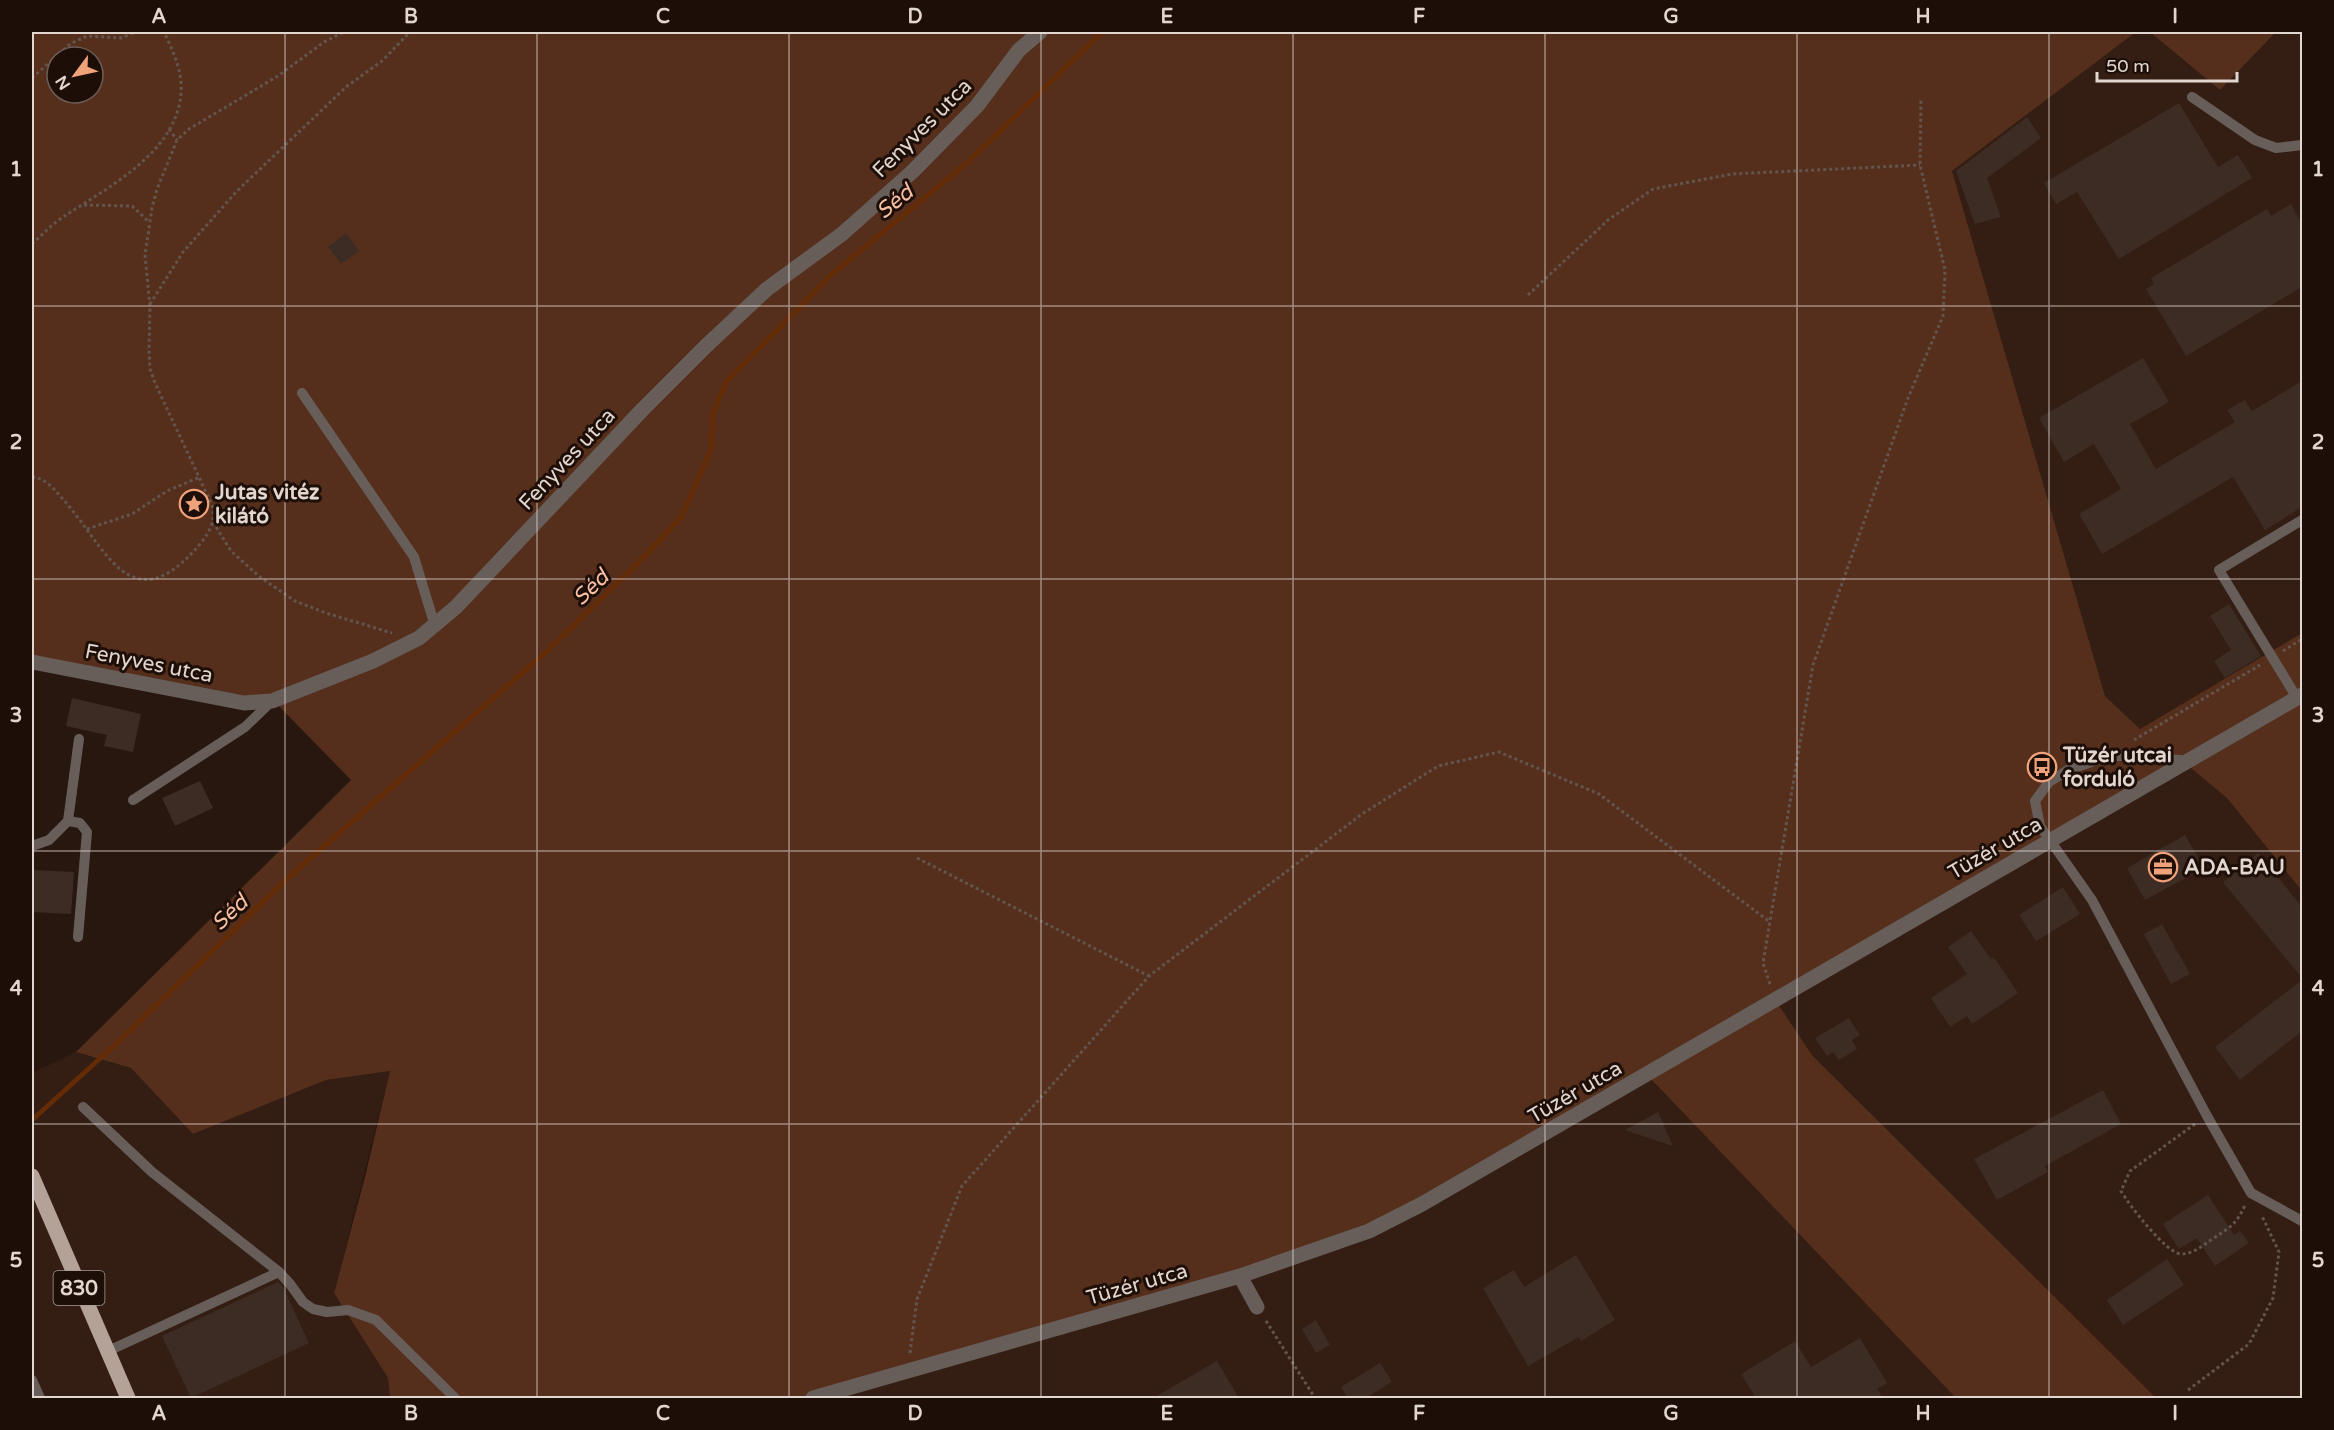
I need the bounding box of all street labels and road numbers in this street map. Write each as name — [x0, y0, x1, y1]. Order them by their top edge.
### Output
street label: Fenyves utca — [868, 74, 977, 183]
street label: Fenyves utca — [514, 403, 621, 515]
street label: Fenyves utca — [83, 639, 215, 688]
street label: Tüzér utca — [1944, 812, 2046, 885]
street label: Tüzér utca — [1524, 1056, 1626, 1129]
street label: Tüzér utca — [1084, 1258, 1190, 1311]
road number: 830 — [54, 1271, 104, 1305]

